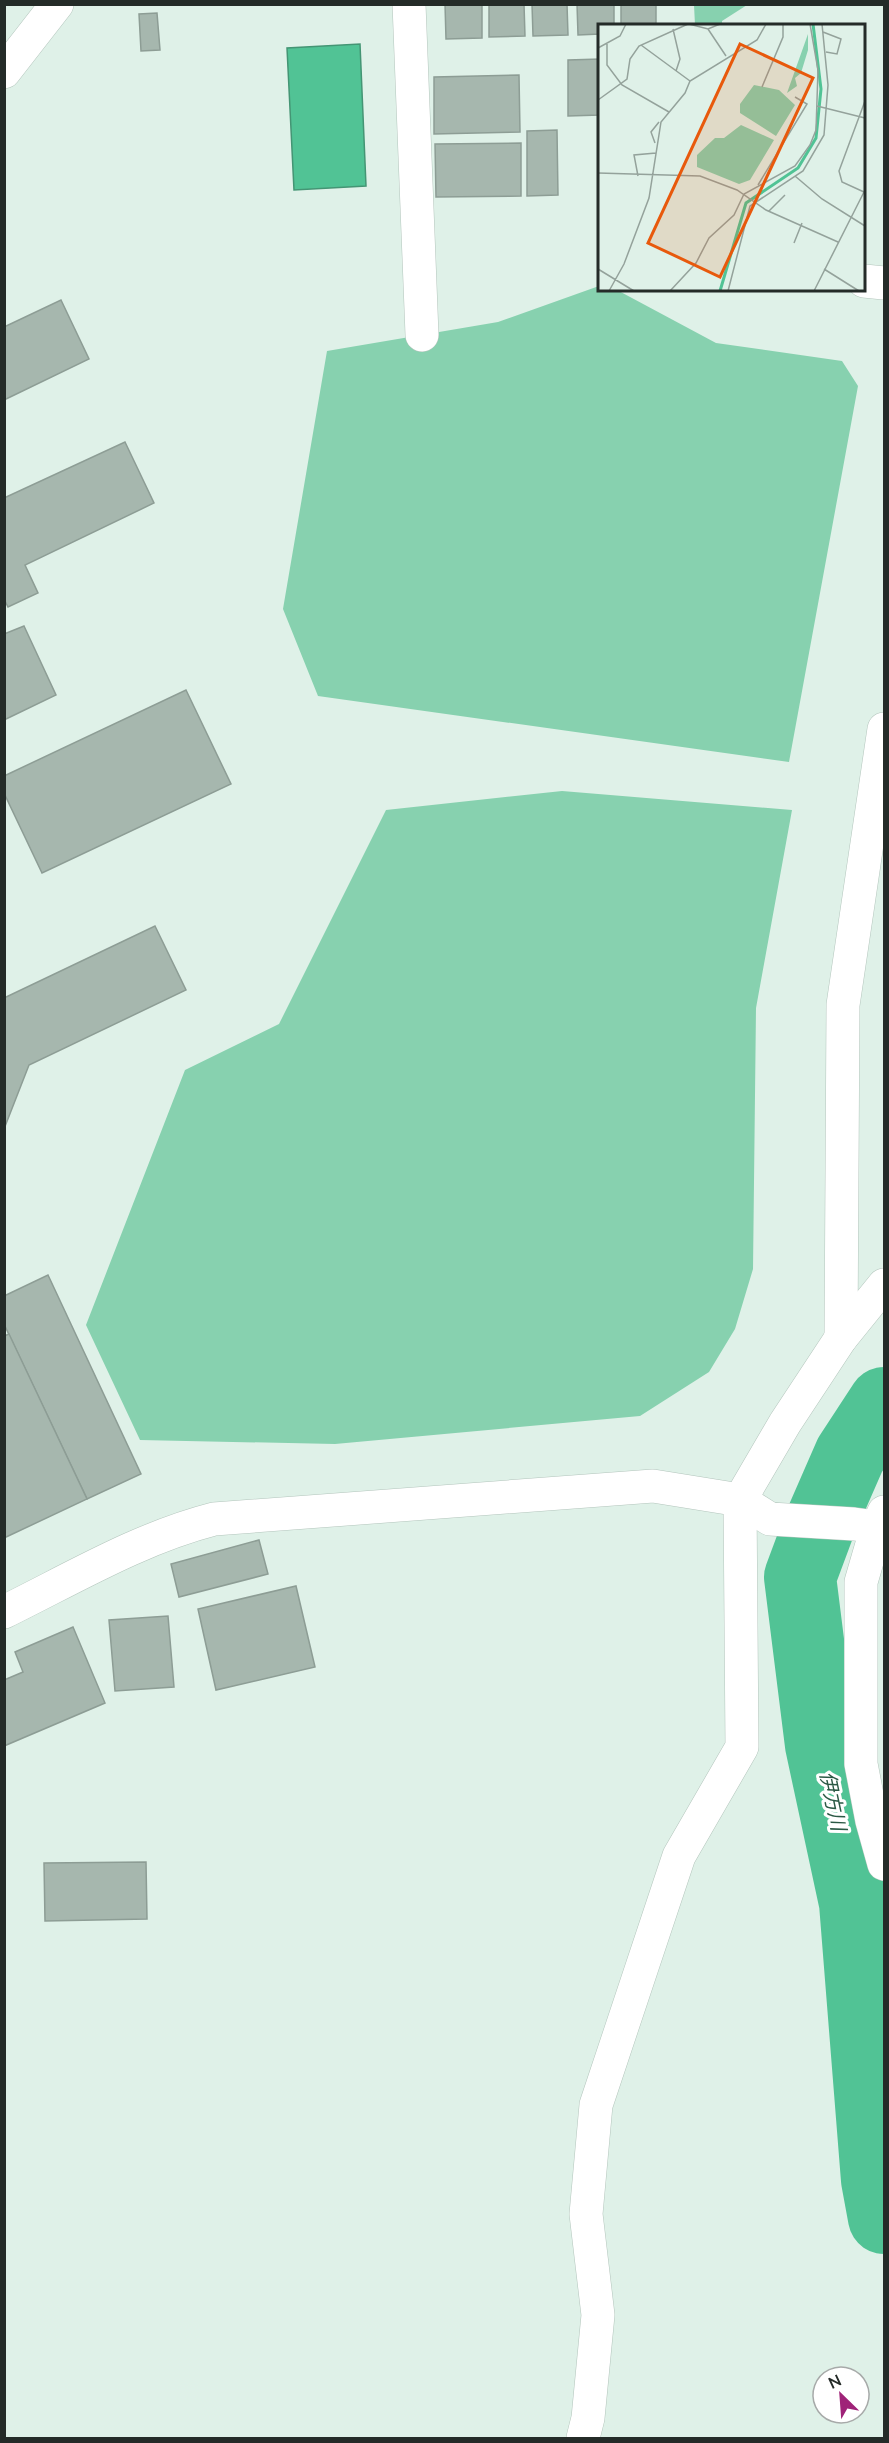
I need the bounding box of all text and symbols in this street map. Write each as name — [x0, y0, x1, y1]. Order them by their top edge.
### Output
inset map — [598, 24, 865, 291]
water label: 伊方川 — [813, 1769, 852, 1835]
north arrow — [811, 2365, 871, 2425]
text: N — [825, 2370, 845, 2395]

